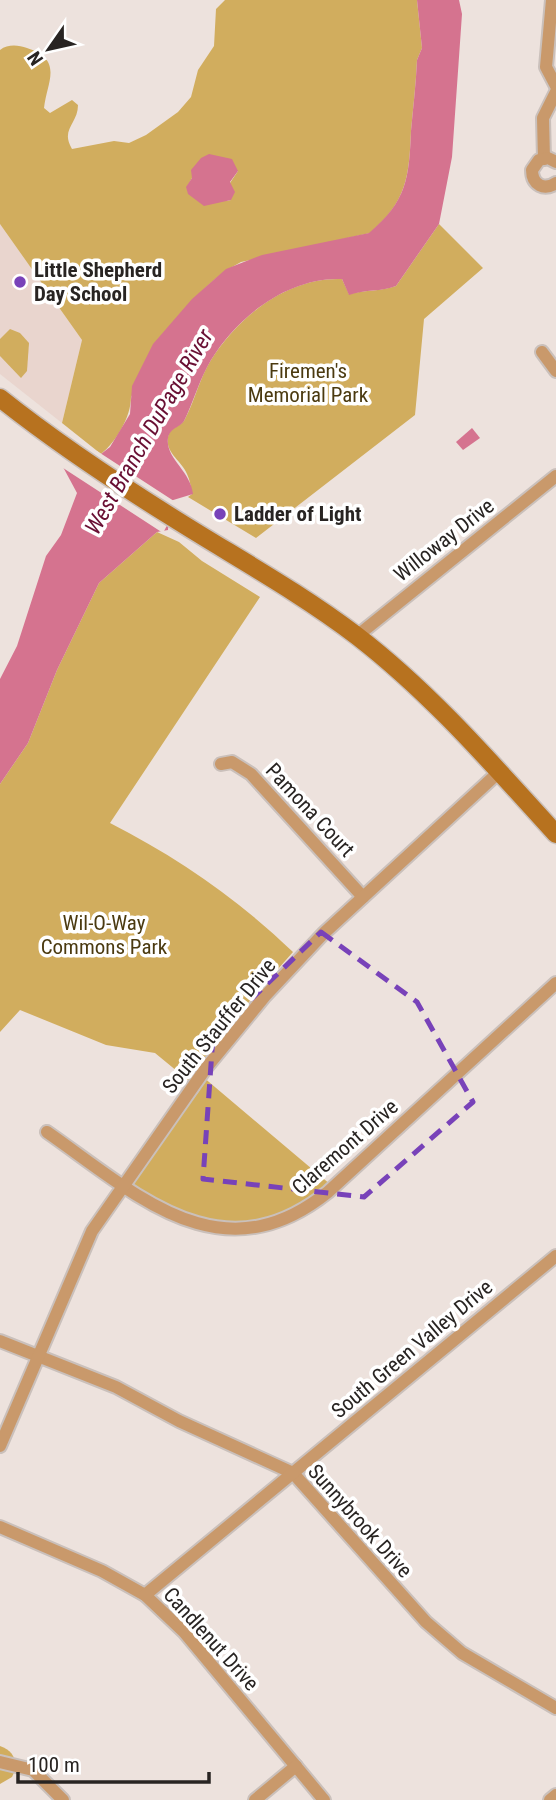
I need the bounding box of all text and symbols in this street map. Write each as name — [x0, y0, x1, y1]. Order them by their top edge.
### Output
north arrow — [14, 14, 84, 84]
text: N — [23, 47, 48, 69]
place label: Little Shepherd Day School — [34, 258, 162, 306]
marker: Little Shepherd Day School — [12, 274, 28, 290]
water label: West Branch DuPage River — [79, 324, 219, 539]
park label: Firemen's Memorial Park — [248, 359, 369, 407]
street label: Willoway Drive — [389, 494, 499, 586]
place label: Ladder of Light — [234, 502, 361, 526]
marker: Ladder of Light — [212, 506, 228, 522]
street label: Pamona Court — [261, 758, 359, 862]
park label: Wil-O-Way Commons Park — [41, 911, 168, 959]
street label: South Stauffer Drive — [157, 954, 281, 1098]
street label: Claremont Drive — [287, 1094, 403, 1199]
street label: South Green Valley Drive — [327, 1275, 497, 1423]
street label: Sunnybrook Drive — [303, 1459, 417, 1583]
street label: Candlenut Drive — [158, 1582, 264, 1696]
scale bar — [18, 1741, 208, 1785]
text: 100 m — [28, 1753, 80, 1777]

